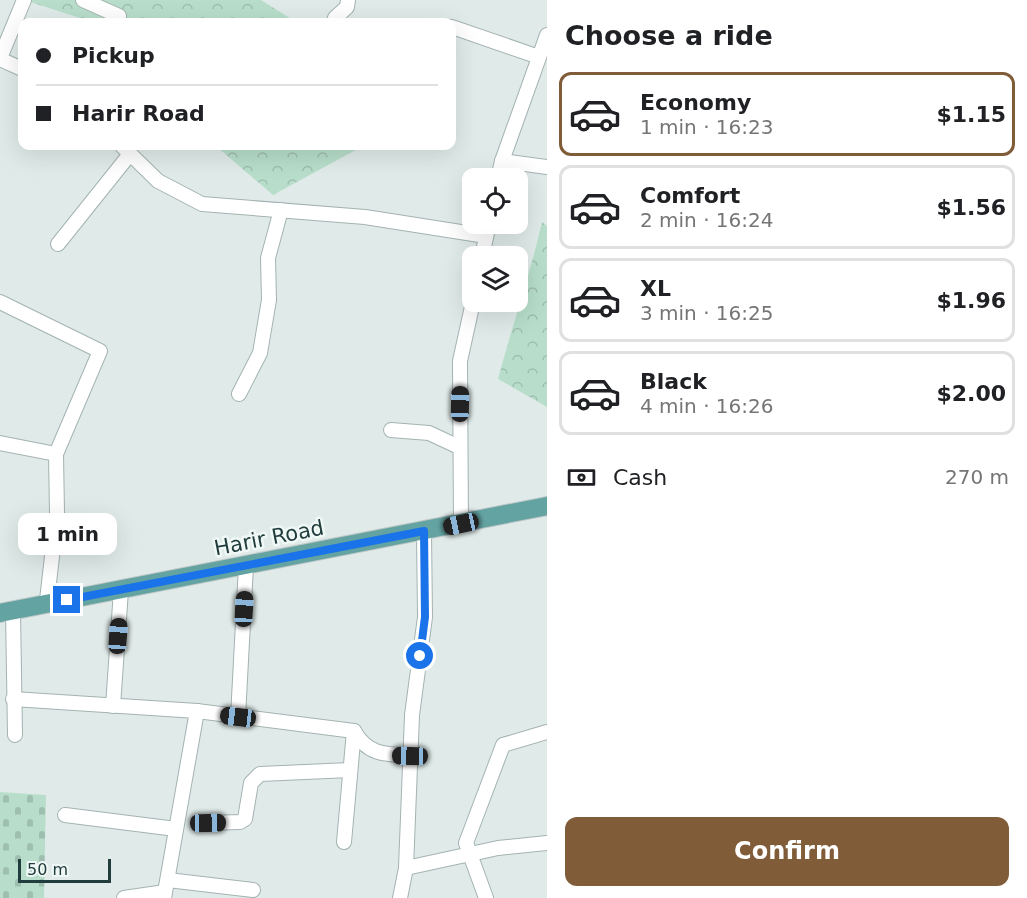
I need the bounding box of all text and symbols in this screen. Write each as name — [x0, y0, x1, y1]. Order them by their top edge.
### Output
text: Choose a ride — [565, 20, 773, 51]
text: Pickup — [72, 43, 155, 68]
icon: car — [568, 87, 622, 141]
text: Economy — [640, 90, 751, 115]
text: Harir Road — [72, 101, 205, 126]
text: $1.15 — [936, 102, 1006, 127]
text: 1 min · 16:23 — [640, 115, 774, 139]
map controls — [462, 168, 528, 312]
button: locate — [462, 168, 528, 234]
icon: car — [568, 180, 622, 234]
text: Comfort — [640, 183, 740, 208]
text: $1.56 — [936, 195, 1006, 220]
text: 2 min · 16:24 — [640, 208, 774, 232]
button: layers — [462, 246, 528, 312]
icon: car — [568, 273, 622, 327]
text: XL — [640, 276, 671, 301]
text: $1.96 — [936, 288, 1006, 313]
text: 3 min · 16:25 — [640, 301, 774, 325]
icon: car — [568, 366, 622, 420]
text: Black — [640, 369, 707, 394]
text: $2.00 — [936, 381, 1006, 406]
car — [451, 386, 469, 422]
text: 4 min · 16:26 — [640, 394, 774, 418]
icon: cash — [565, 461, 598, 494]
text: Cash — [613, 465, 667, 490]
text: 270 m — [945, 465, 1009, 489]
car — [442, 511, 480, 537]
callout: 1 min — [17, 513, 116, 555]
street label: Harir Road — [212, 516, 326, 560]
text: 1 min — [36, 522, 99, 546]
route end — [53, 586, 80, 613]
car — [234, 591, 254, 627]
car — [108, 617, 128, 655]
route start — [406, 642, 433, 669]
car — [219, 706, 257, 728]
car — [392, 747, 428, 765]
car — [190, 814, 226, 832]
button: Confirm — [565, 817, 1009, 886]
scale bar — [18, 856, 111, 884]
text: 50 m — [27, 860, 68, 879]

